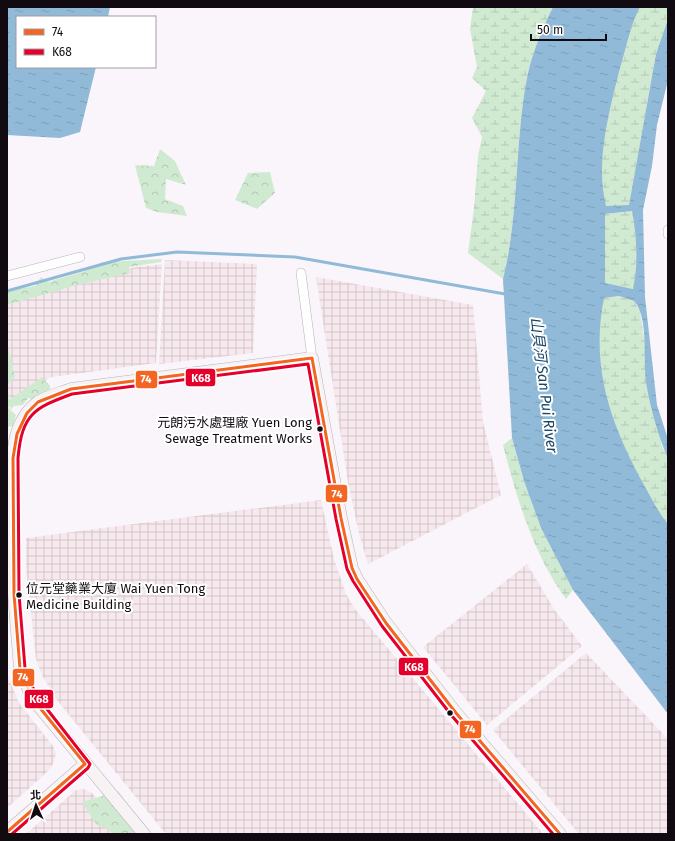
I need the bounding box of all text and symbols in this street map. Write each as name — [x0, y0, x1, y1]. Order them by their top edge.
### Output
legend — [16, 16, 156, 68]
scale bar — [531, 16, 606, 42]
text: 50 m — [537, 23, 563, 37]
text: 74 — [52, 25, 64, 39]
text: K68 — [52, 45, 72, 59]
water label: 山貝河 San Pui River — [527, 316, 561, 455]
line badge: K68 — [185, 368, 216, 387]
line badge: 74 — [135, 370, 158, 389]
text: K68 — [191, 372, 211, 385]
text: 74 — [141, 373, 151, 386]
place label: 元朗污水處理廠 Yuen Long Sewage Treatment Works — [157, 415, 312, 446]
marker: 元朗污水處理廠 Yuen Long Sewage Treatment Works — [315, 424, 325, 434]
line badge: 74 — [325, 484, 348, 503]
text: 74 — [332, 488, 342, 501]
place label: 位元堂藥業大廈 Wai Yuen Tong Medicine Building — [26, 581, 205, 612]
marker: 位元堂藥業大廈 Wai Yuen Tong Medicine Building — [14, 590, 24, 600]
line badge: K68 — [398, 657, 429, 676]
text: K68 — [404, 661, 424, 674]
line badge: 74 — [12, 668, 35, 687]
text: 74 — [18, 671, 28, 684]
line badge: K68 — [24, 689, 54, 709]
text: K68 — [29, 693, 49, 706]
unlabelled marker — [445, 708, 455, 718]
line badge: 74 — [459, 720, 482, 739]
text: 74 — [465, 723, 475, 736]
north arrow — [16, 785, 56, 825]
text: 北 — [30, 789, 41, 802]

